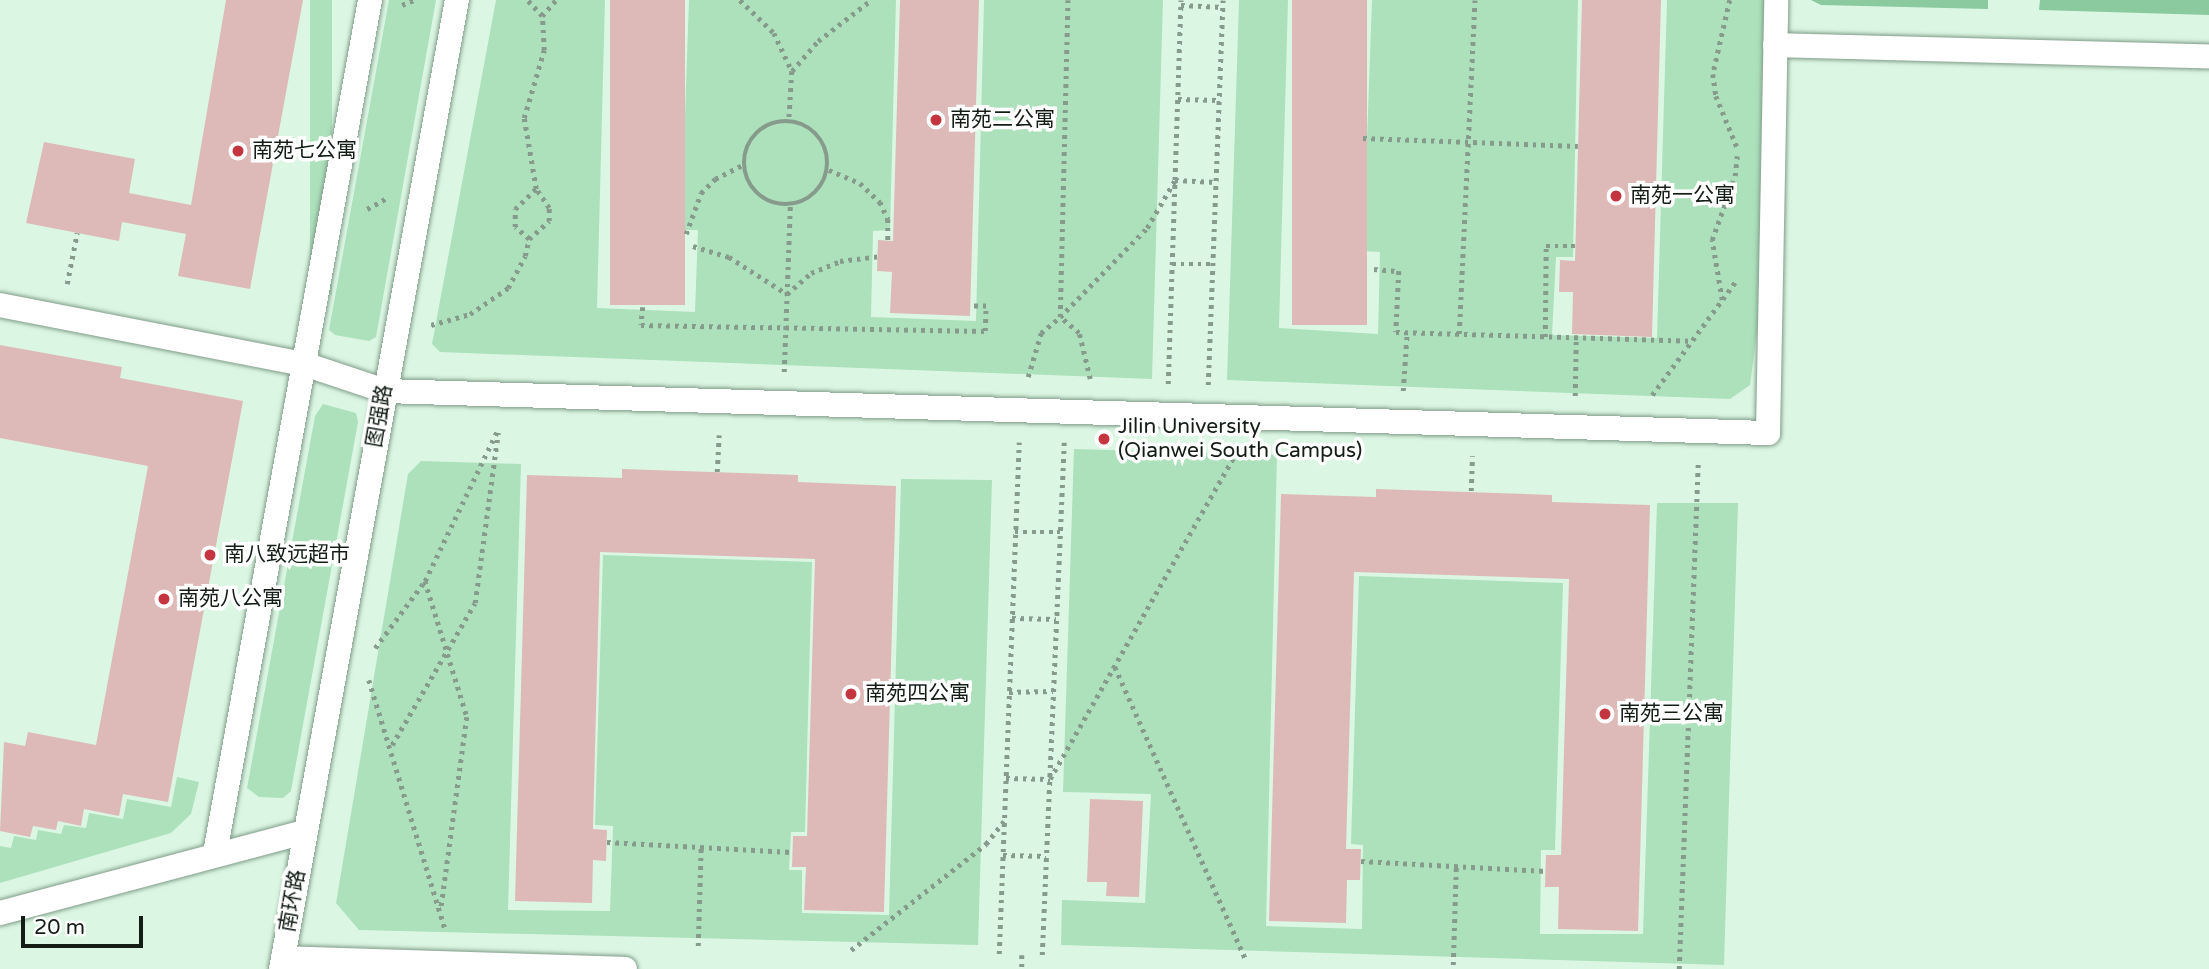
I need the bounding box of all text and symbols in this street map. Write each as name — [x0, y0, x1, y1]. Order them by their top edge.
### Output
place label: 南苑二公寓 — [950, 107, 1055, 133]
marker: 南苑二公寓 — [928, 112, 944, 128]
place label: 南苑七公寓 — [252, 138, 357, 164]
marker: 南苑七公寓 — [230, 143, 246, 159]
place label: 南苑一公寓 — [1630, 183, 1735, 209]
marker: 南苑一公寓 — [1608, 188, 1624, 204]
street label: 图强路 — [362, 383, 398, 449]
place label: Jilin University (Qianwei South Campus) — [1118, 414, 1362, 464]
marker: Jilin University (Qianwei South Campus) — [1096, 431, 1112, 447]
place label: 南八致远超市 — [224, 542, 350, 568]
marker: 南八致远超市 — [202, 547, 218, 563]
place label: 南苑八公寓 — [178, 586, 283, 612]
marker: 南苑八公寓 — [156, 591, 172, 607]
place label: 南苑四公寓 — [865, 681, 970, 707]
marker: 南苑四公寓 — [843, 686, 859, 702]
place label: 南苑三公寓 — [1619, 701, 1724, 727]
marker: 南苑三公寓 — [1597, 706, 1613, 722]
street label: 南环路 — [275, 868, 311, 934]
scale bar — [24, 902, 147, 946]
text: 20 m — [34, 915, 85, 940]

